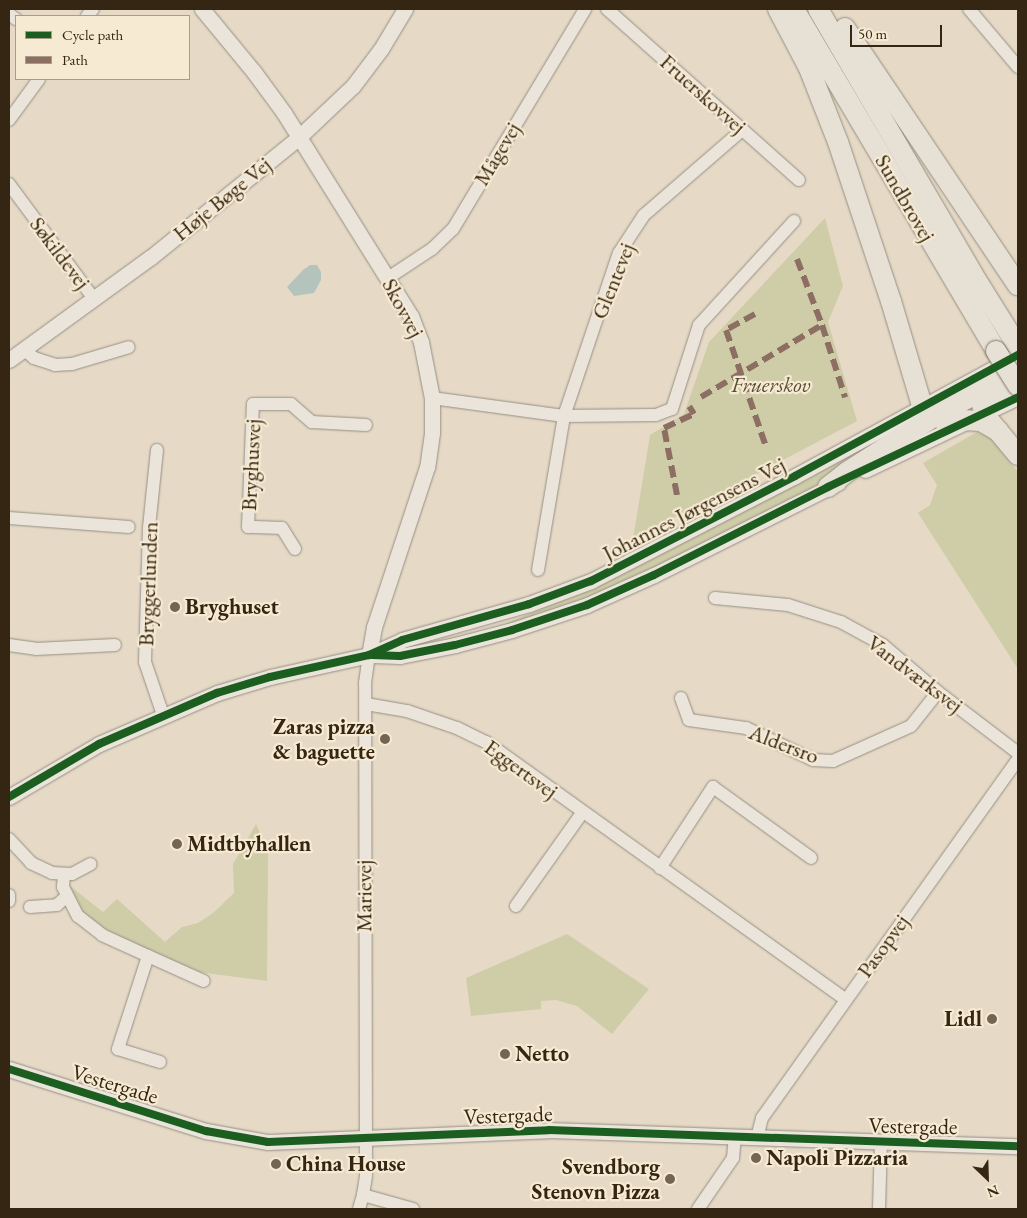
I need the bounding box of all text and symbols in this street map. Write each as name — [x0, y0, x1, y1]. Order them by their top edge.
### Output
legend — [15, 15, 190, 80]
scale bar — [852, 15, 944, 47]
text: 50 m — [858, 24, 887, 43]
text: Cycle path — [62, 25, 123, 44]
street label: Fruerskovvej — [655, 49, 751, 139]
text: Path — [62, 50, 88, 69]
street label: Mågevej — [468, 118, 526, 190]
street label: Sundbrovej — [869, 150, 941, 246]
street label: Høje Bøge Vej — [168, 151, 276, 247]
street label: Søkildevej — [24, 212, 96, 294]
street label: Glentevej — [586, 239, 640, 323]
street label: Skovvej — [376, 274, 430, 342]
park label: Fruerskov — [731, 372, 811, 398]
street label: Bryghusvej — [235, 418, 267, 512]
street label: Johannes Jørgensens Vej — [598, 451, 790, 567]
street label: Bryggerlunden — [133, 521, 163, 647]
place label: Bryghuset — [185, 594, 279, 620]
marker: Bryghuset — [169, 601, 181, 613]
street label: Vandværksvej — [862, 629, 968, 719]
place label: Zaras pizza & baguette — [273, 713, 375, 764]
street label: Aldersro — [745, 719, 823, 769]
marker: Zaras pizza & baguette — [379, 733, 391, 745]
street label: Eggertsvej — [479, 734, 563, 804]
place label: Midtbyhallen — [187, 831, 311, 857]
marker: Midtbyhallen — [171, 838, 183, 850]
street label: Marievej — [351, 860, 377, 932]
street label: Pasopvej — [851, 909, 915, 983]
place label: Lidl — [944, 1006, 982, 1032]
marker: Lidl — [986, 1013, 998, 1025]
place label: Netto — [515, 1041, 569, 1067]
marker: Netto — [499, 1048, 511, 1060]
street label: Vestergade — [69, 1058, 161, 1110]
street label: Vestergade — [463, 1100, 553, 1130]
street label: Vestergade — [868, 1112, 958, 1140]
place label: Napoli Pizzaria — [766, 1145, 908, 1171]
place label: China House — [286, 1151, 406, 1177]
marker: Napoli Pizzaria — [750, 1152, 762, 1164]
place label: Svendborg Stenovn Pizza — [532, 1153, 660, 1204]
north arrow — [962, 1153, 1012, 1203]
marker: China House — [270, 1158, 282, 1170]
marker: Svendborg Stenovn Pizza — [664, 1173, 676, 1185]
text: N — [984, 1181, 1002, 1202]

